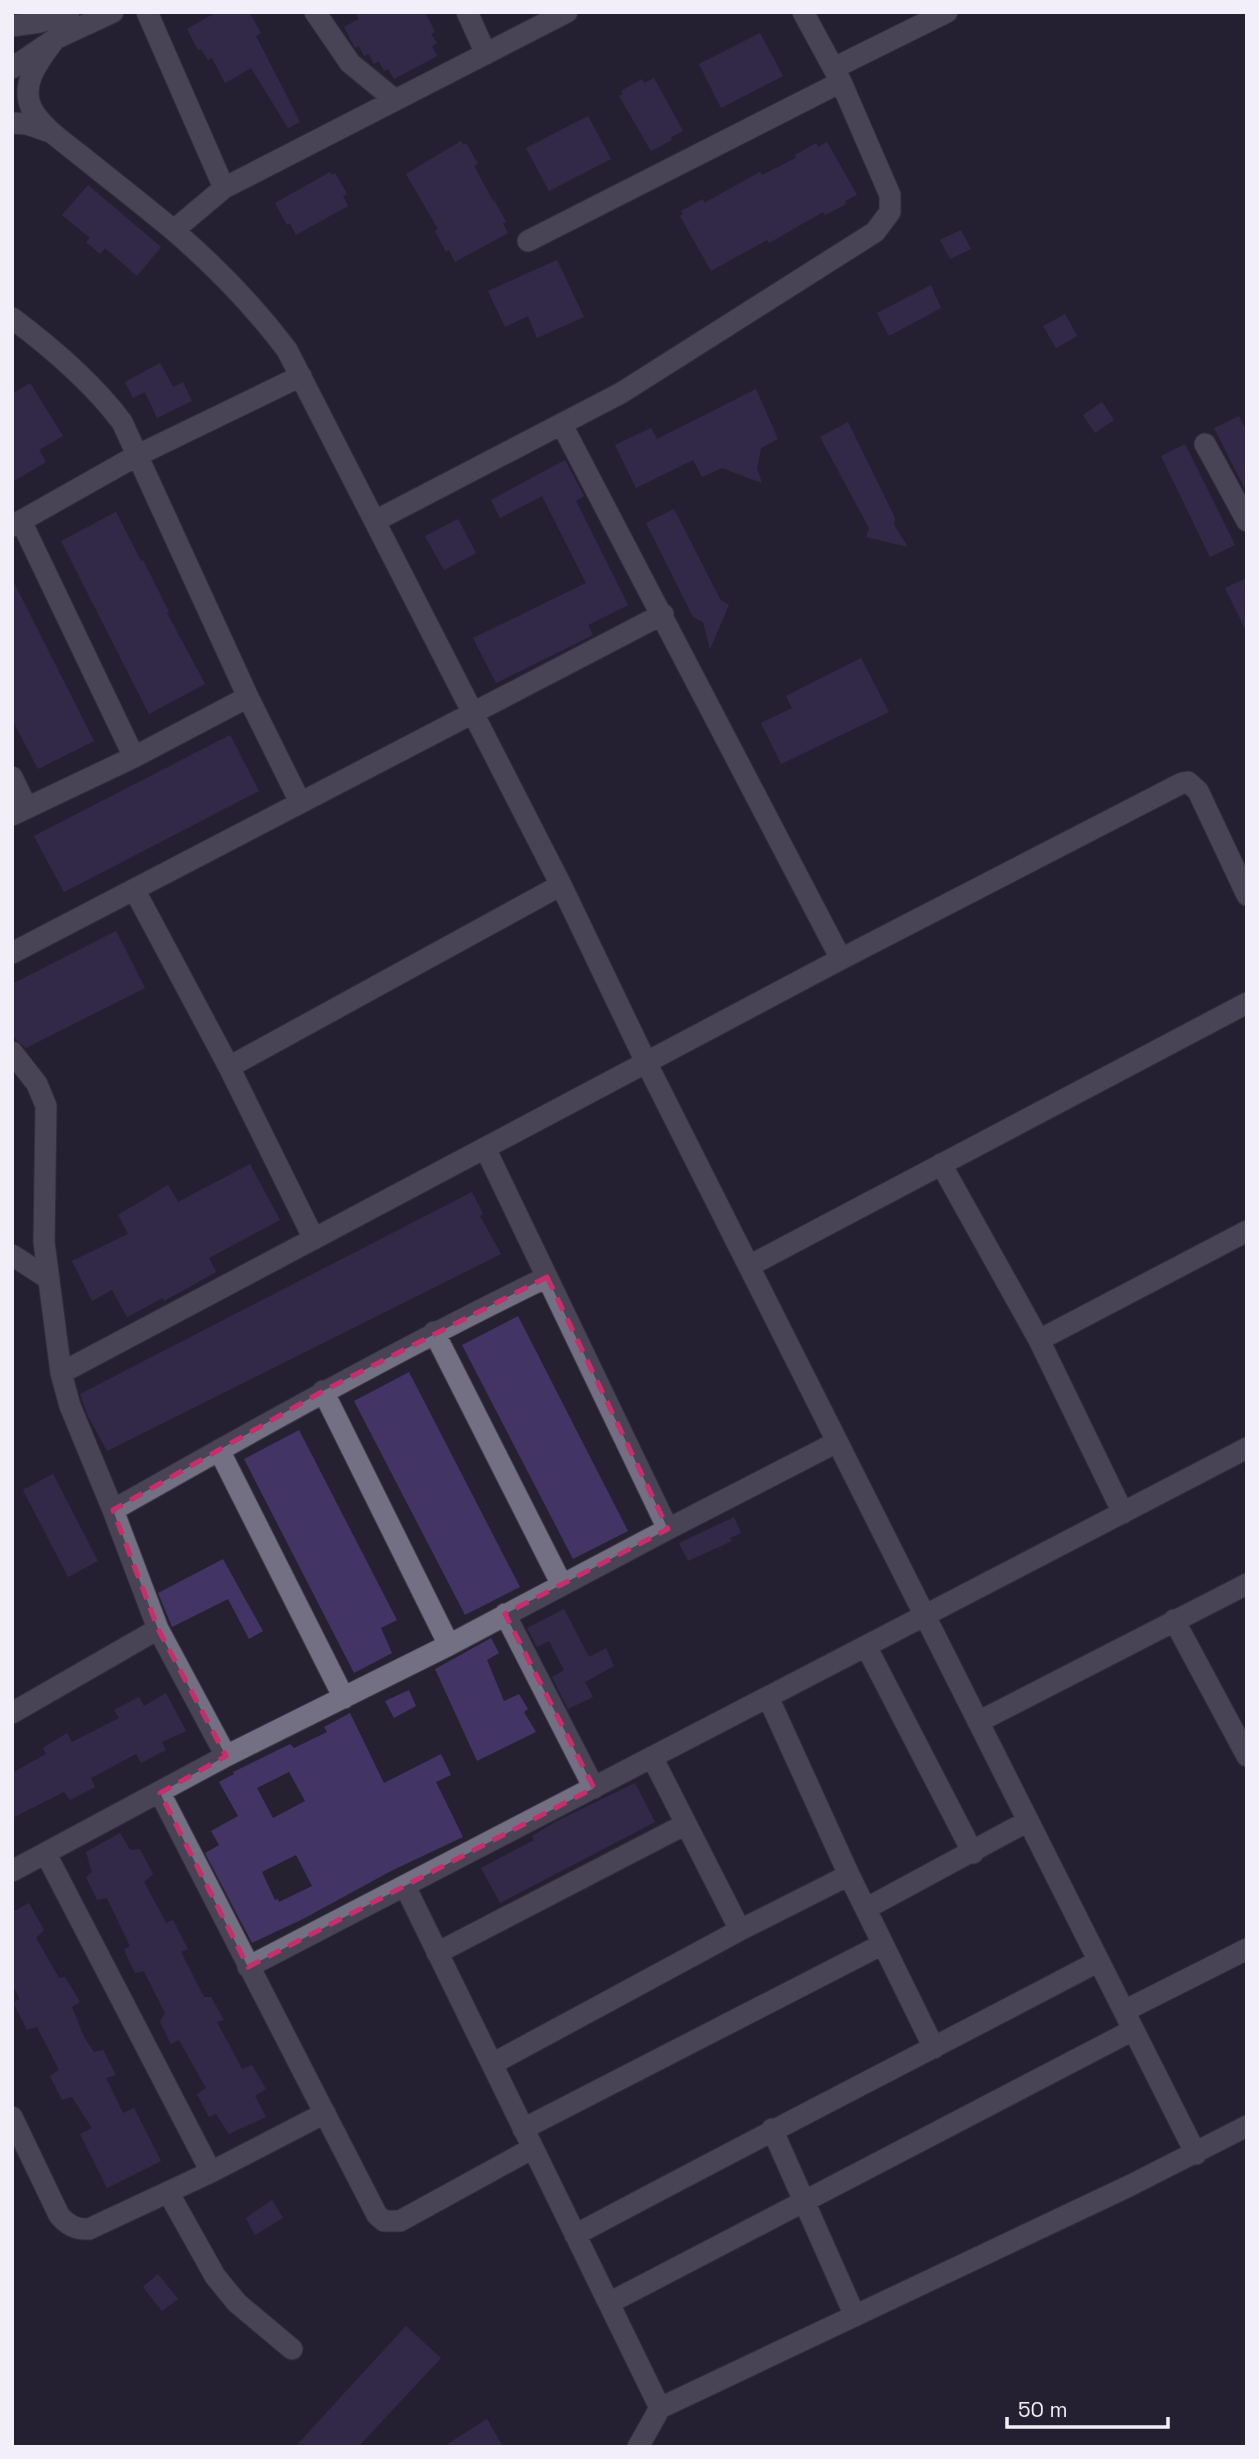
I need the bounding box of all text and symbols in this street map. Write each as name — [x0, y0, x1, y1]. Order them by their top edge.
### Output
scale bar — [1007, 2386, 1168, 2430]
text: 50 m — [1018, 2396, 1068, 2423]

